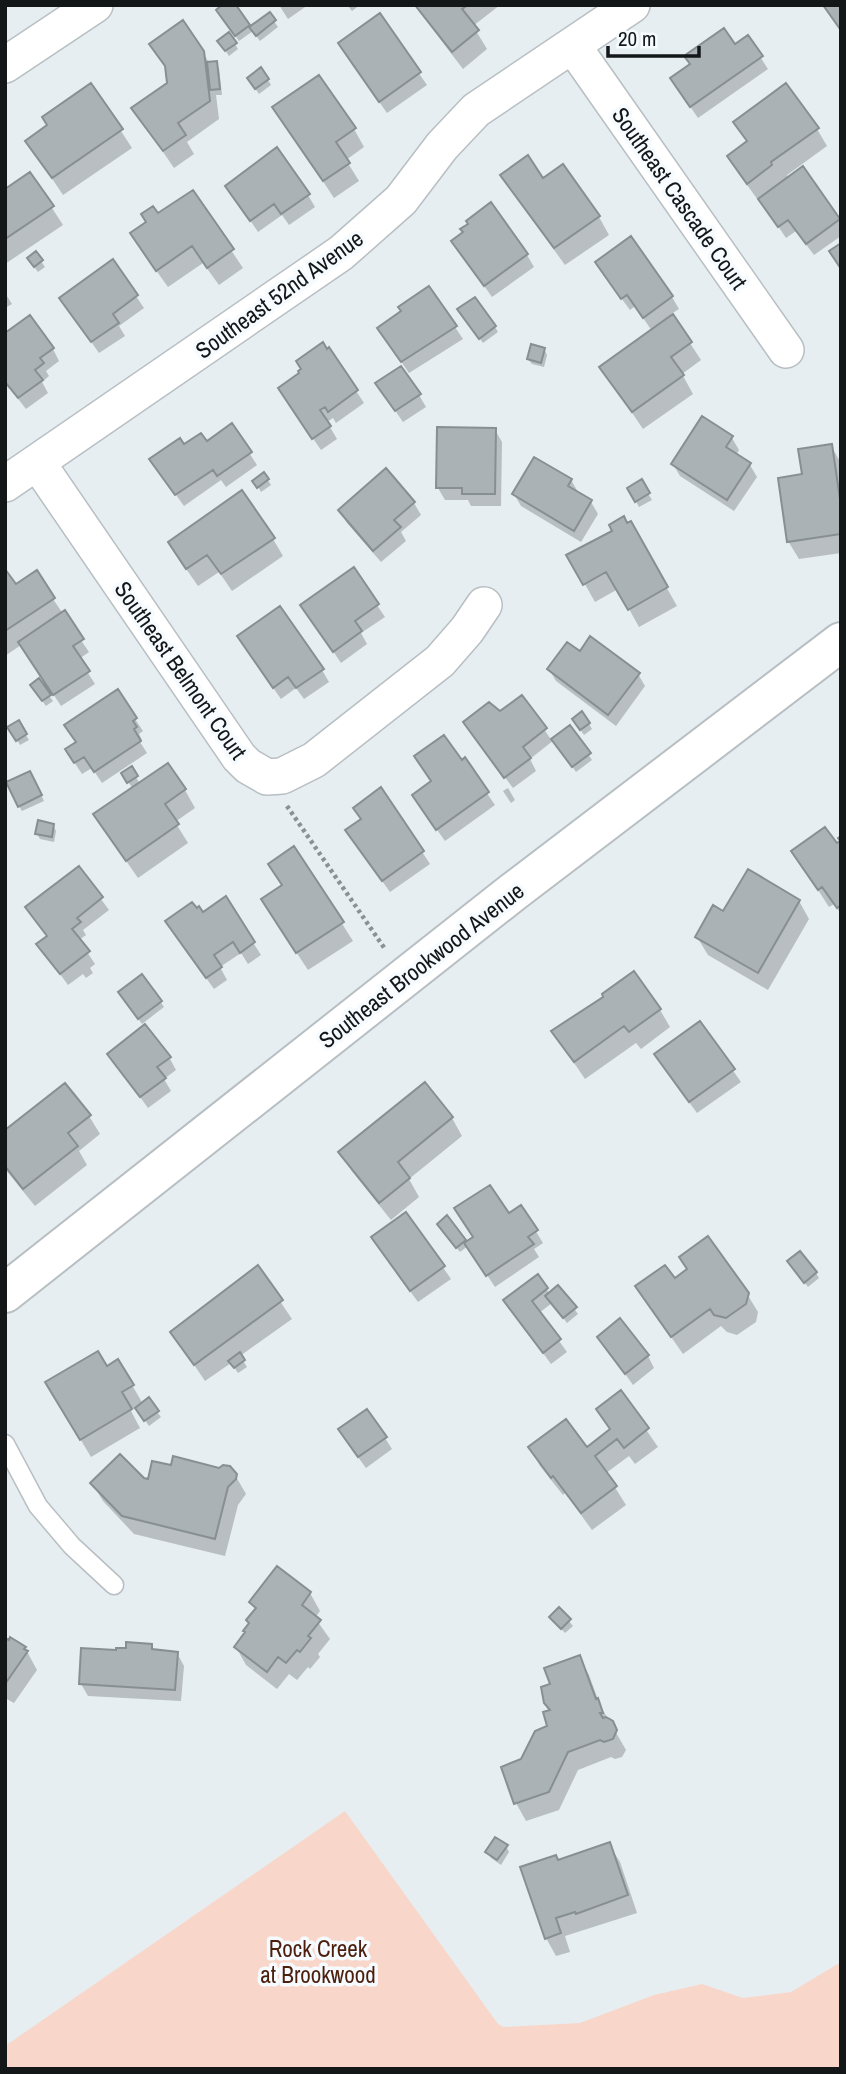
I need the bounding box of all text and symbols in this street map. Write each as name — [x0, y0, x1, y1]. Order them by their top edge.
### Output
scale bar — [608, 14, 699, 58]
text: 20 m — [618, 24, 656, 53]
street label: Southeast Cascade Court — [605, 101, 755, 295]
street label: Southeast 52nd Avenue — [189, 223, 369, 365]
street label: Southeast Belmont Court — [108, 575, 254, 765]
street label: Southeast Brookwood Avenue — [312, 875, 530, 1055]
park label: Rock Creek at Brookwood — [260, 1933, 376, 1990]

